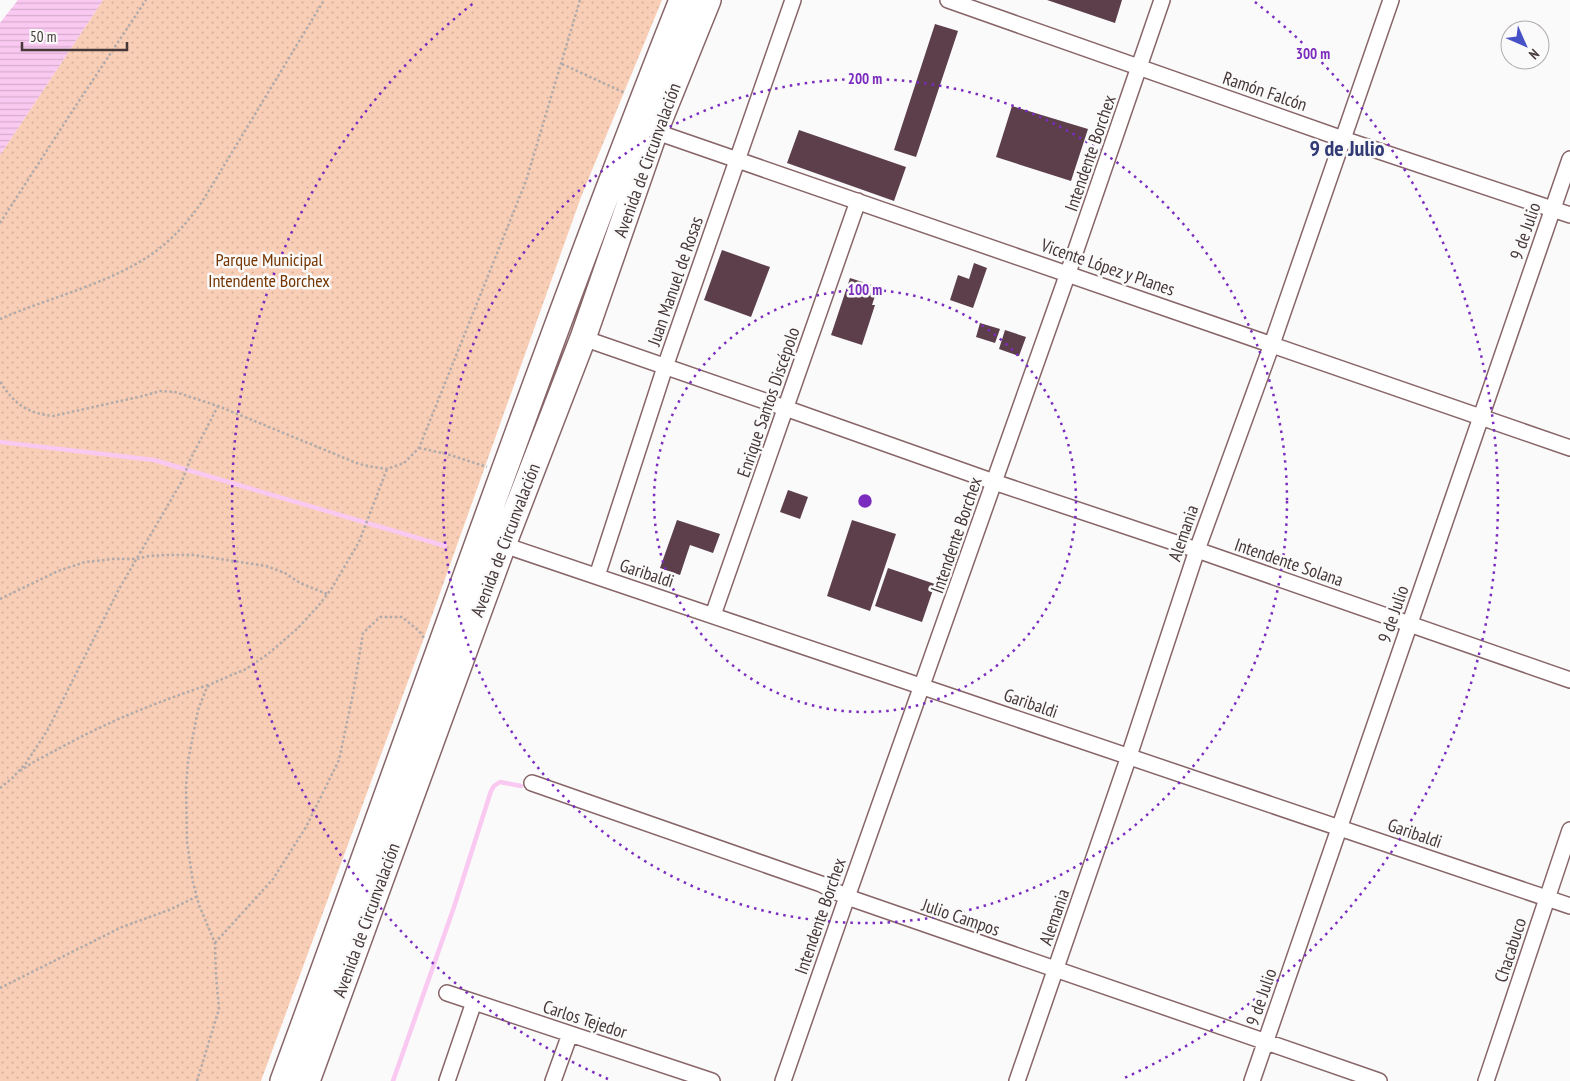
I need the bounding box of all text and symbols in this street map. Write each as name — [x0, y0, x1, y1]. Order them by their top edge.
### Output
scale bar — [22, 20, 128, 52]
north arrow — [1500, 20, 1550, 70]
text: 50 m — [30, 27, 56, 46]
text: 300 m — [1296, 44, 1330, 63]
text: N — [1525, 45, 1543, 63]
street label: Ramón Falcón — [1220, 66, 1310, 116]
text: 200 m — [848, 69, 882, 88]
street label: Avenida de Circunvalación — [608, 80, 686, 240]
street label: Intendente Borchex — [1059, 91, 1121, 214]
district label: 9 de Julio — [1310, 134, 1385, 162]
street label: 9 de Julio — [1505, 199, 1546, 263]
street label: Juan Manuel de Rosas — [642, 213, 708, 350]
street label: Vicente López y Planes — [1037, 233, 1178, 301]
park label: Parque Municipal Intendente Borchex — [208, 248, 330, 292]
text: 100 m — [848, 280, 882, 299]
street label: Enrique Santos Discépolo — [732, 324, 805, 480]
street label: Avenida de Circunvalación — [465, 460, 545, 620]
street label: Intendente Borchex — [925, 473, 987, 596]
centre of rings — [856, 492, 874, 510]
street label: Alemania — [1163, 502, 1203, 564]
street label: Intendente Solana — [1232, 533, 1346, 591]
street label: Garibaldi — [617, 553, 677, 593]
street label: 9 de Julio — [1373, 582, 1414, 646]
street label: Garibaldi — [1001, 683, 1061, 723]
street label: Garibaldi — [1385, 813, 1445, 853]
street label: Avenida de Circunvalación — [327, 840, 405, 1000]
street label: Intendente Borchex — [789, 854, 851, 977]
street label: Alemania — [1034, 886, 1074, 948]
street label: Julio Campos — [918, 893, 1003, 941]
street label: Chacabuco — [1489, 915, 1531, 985]
street label: 9 de Julio — [1241, 965, 1282, 1029]
street label: Carlos Tejedor — [540, 995, 630, 1043]

